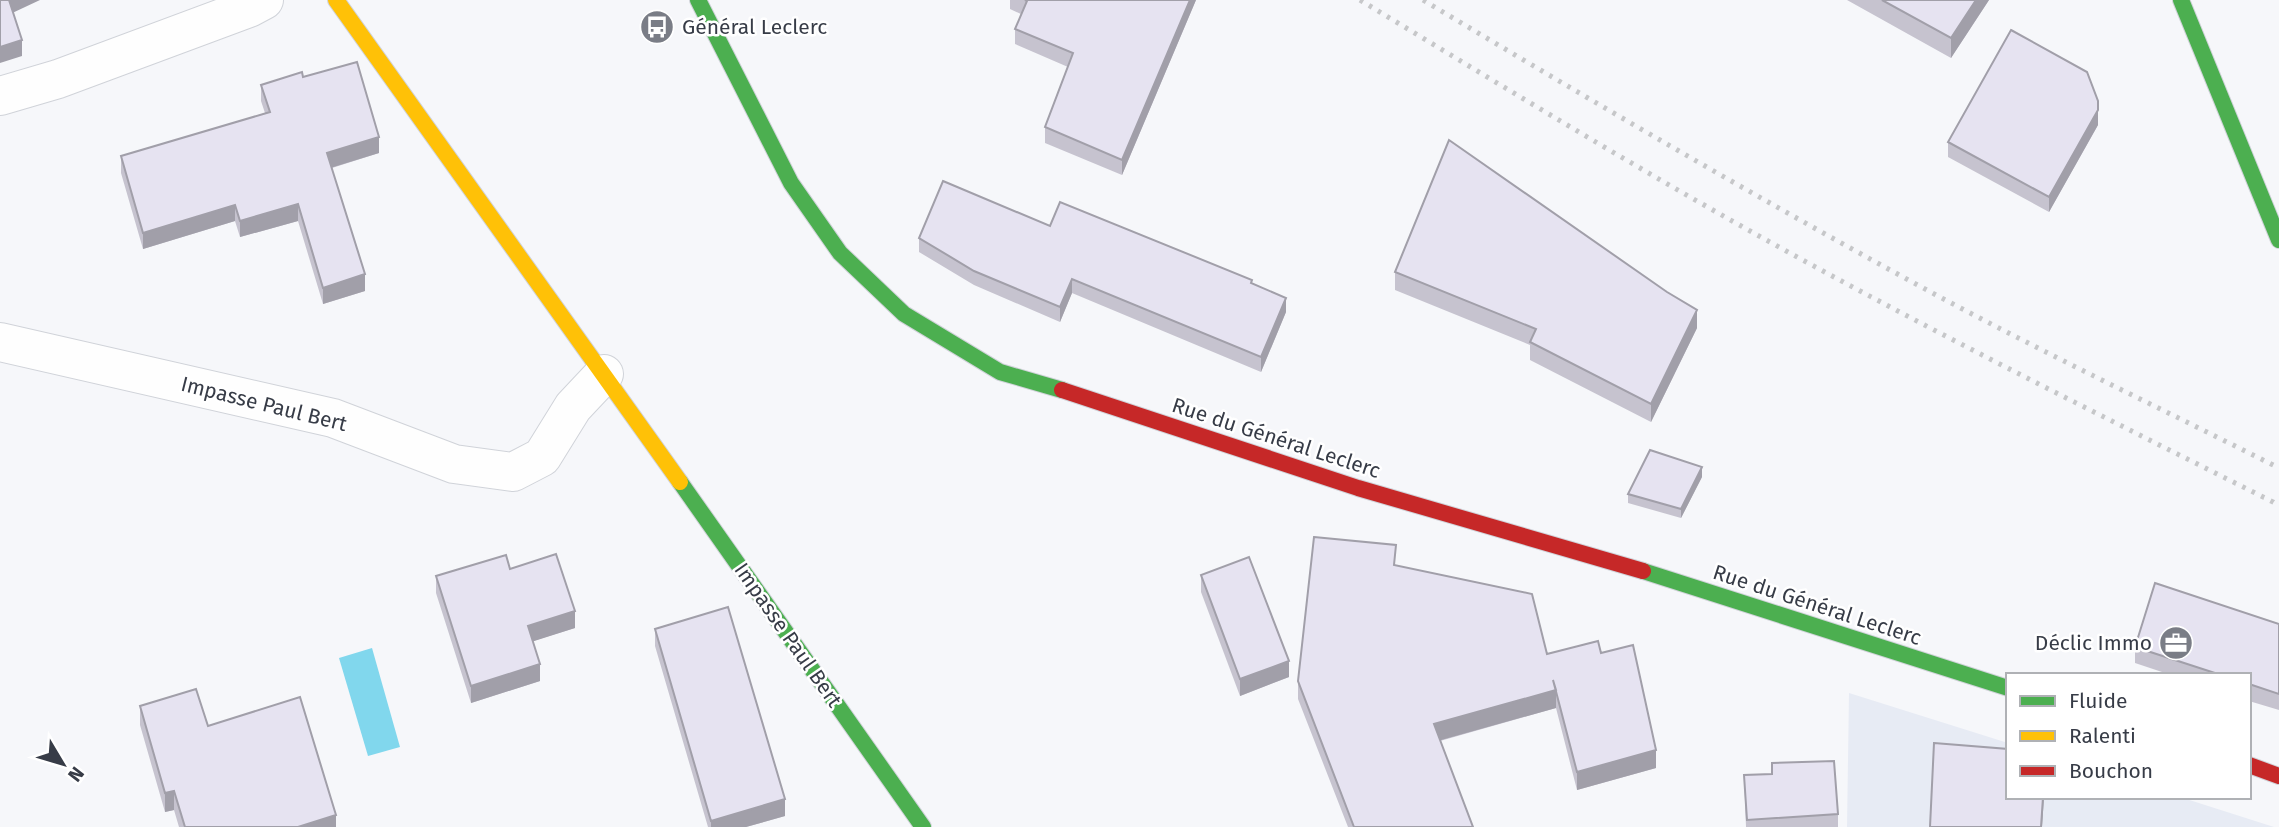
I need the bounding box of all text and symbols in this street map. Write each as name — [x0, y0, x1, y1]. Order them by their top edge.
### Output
bus stop icon: Général Leclerc — [638, 8, 676, 46]
place label: Général Leclerc — [682, 14, 827, 40]
street label: Impasse Paul Bert — [178, 371, 350, 437]
street label: Rue du Général Leclerc — [1169, 392, 1383, 484]
street label: Impasse Paul Bert — [728, 558, 848, 713]
street label: Rue du Général Leclerc — [1710, 559, 1924, 651]
office icon: Déclic Immo — [2157, 624, 2195, 662]
place label: Déclic Immo — [2035, 630, 2152, 656]
legend — [2006, 673, 2251, 799]
text: Fluide — [2069, 688, 2127, 714]
text: Ralenti — [2069, 723, 2136, 749]
north arrow — [28, 729, 98, 799]
text: Bouchon — [2069, 758, 2153, 784]
text: N — [63, 762, 89, 786]

